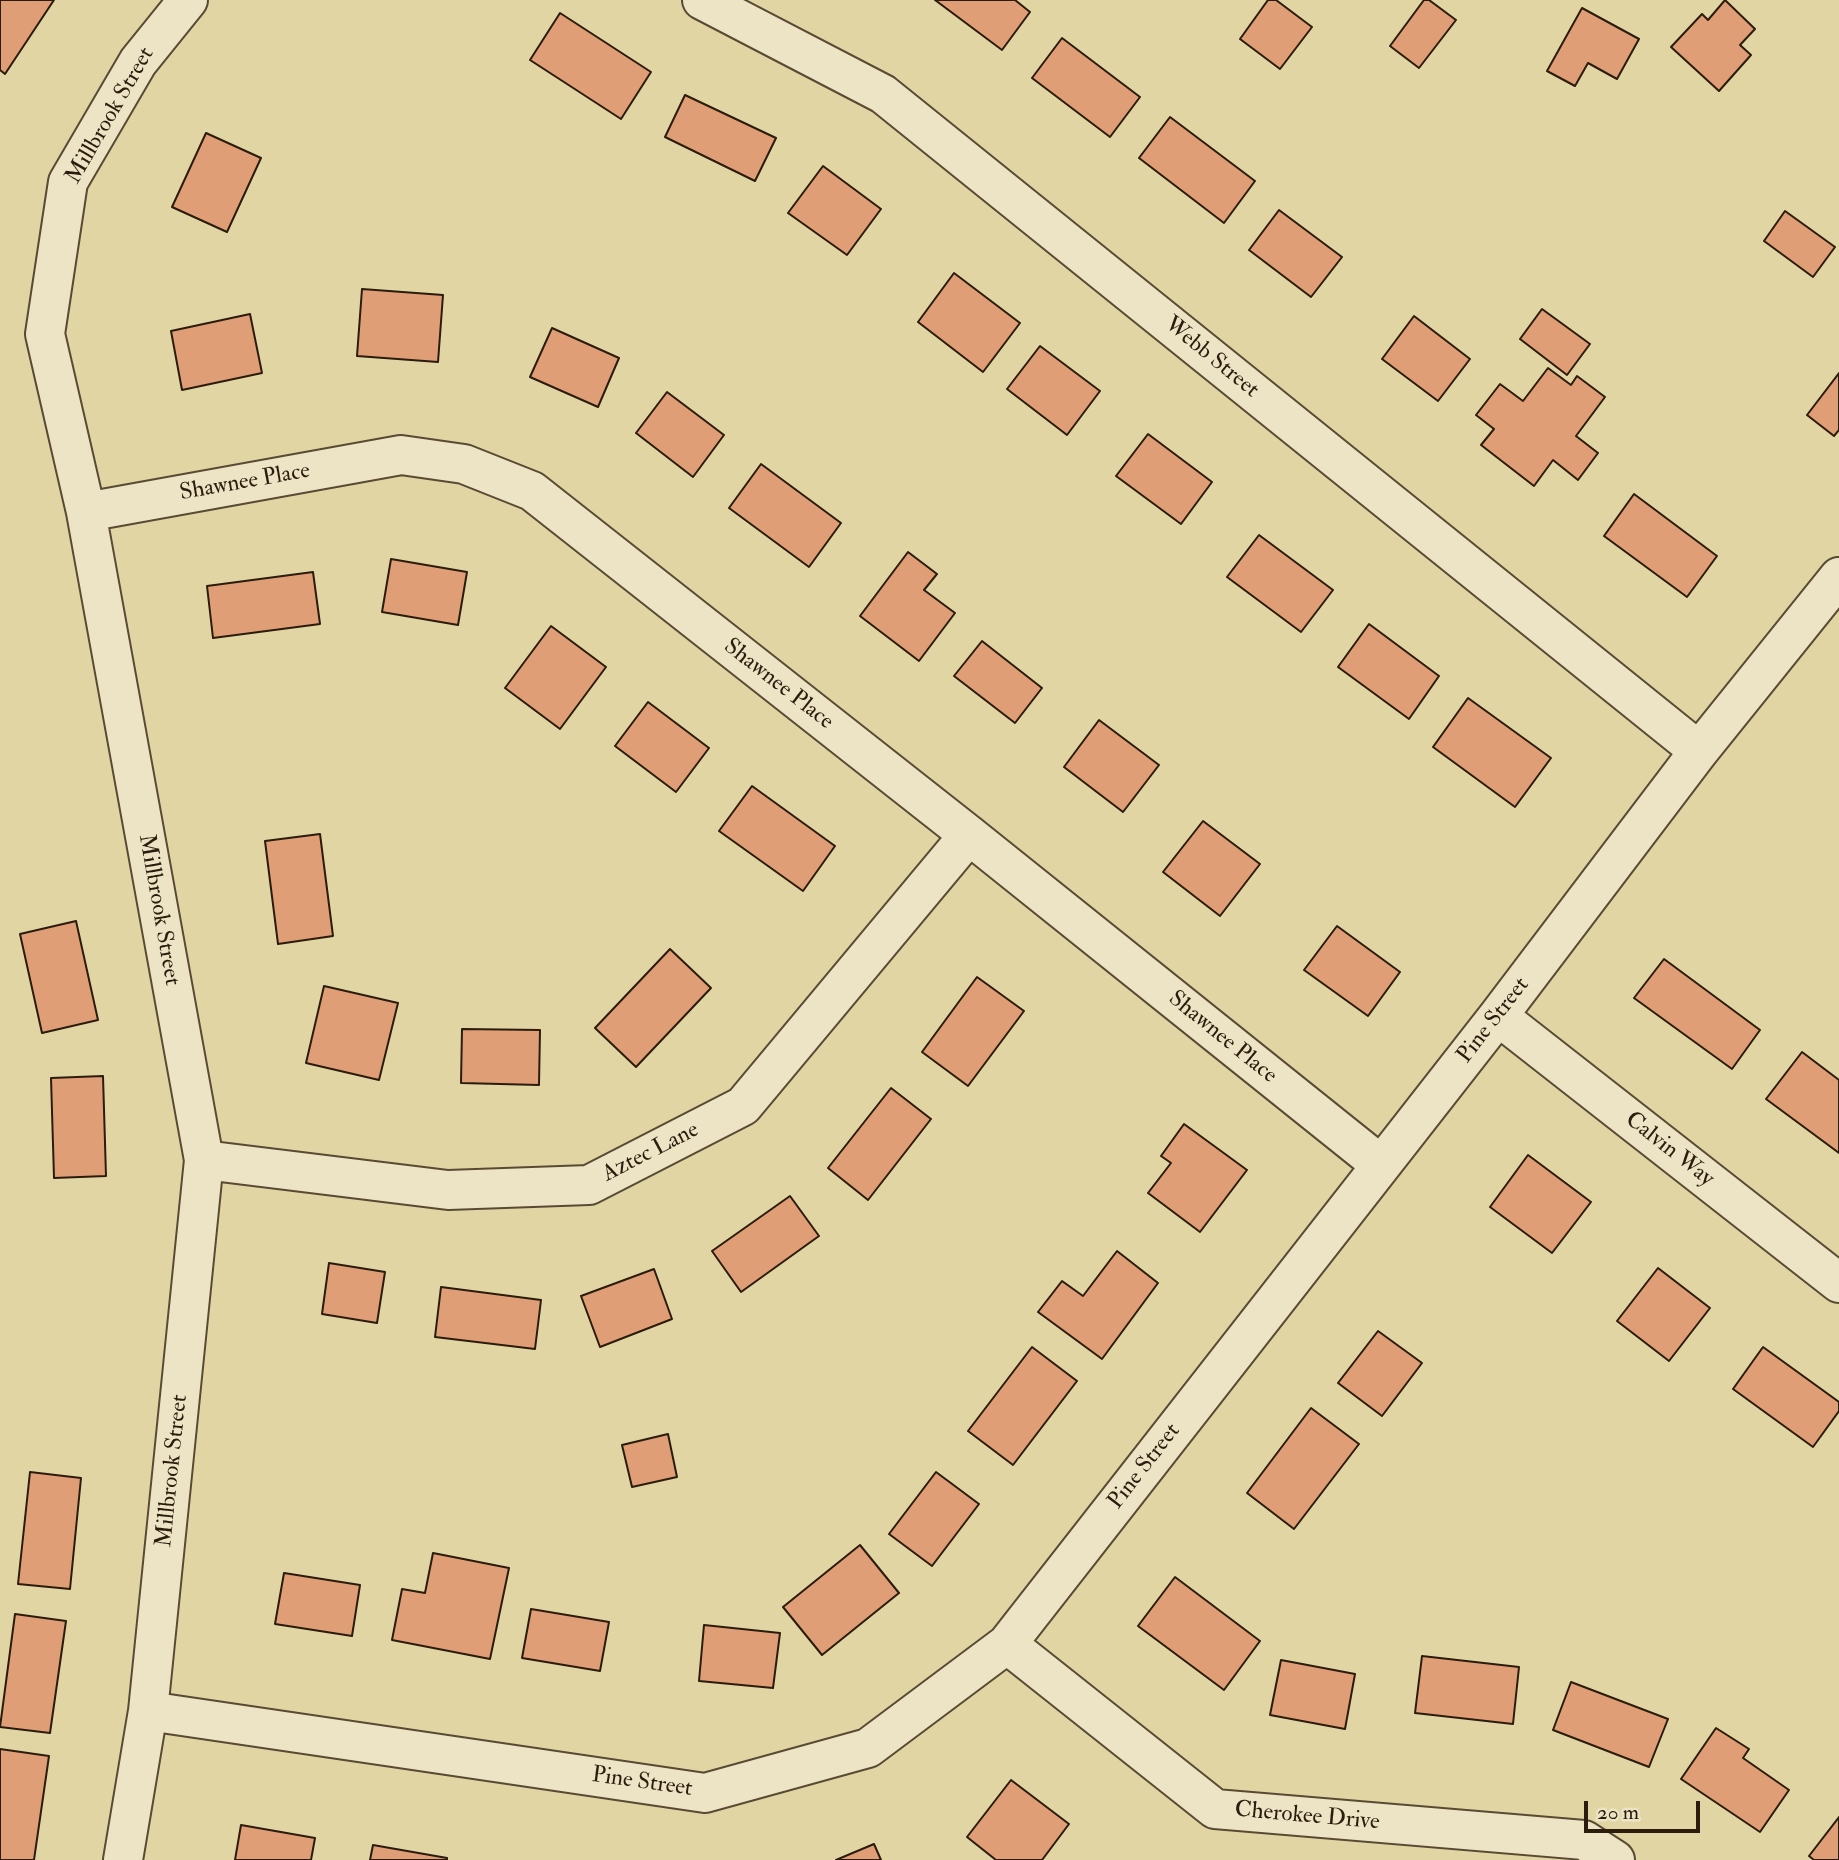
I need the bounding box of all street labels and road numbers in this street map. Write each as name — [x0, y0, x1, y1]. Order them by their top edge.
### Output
street label: Millbrook Street — [61, 43, 161, 189]
street label: Webb Street — [1158, 311, 1264, 405]
street label: Shawnee Place — [178, 458, 312, 508]
street label: Shawnee Place — [718, 634, 838, 736]
street label: Millbrook Street — [131, 832, 185, 988]
street label: Pine Street — [1452, 973, 1536, 1069]
street label: Shawnee Place — [1162, 986, 1282, 1090]
street label: Calvin Way — [1619, 1107, 1719, 1193]
street label: Aztec Lane — [598, 1117, 704, 1189]
street label: Millbrook Street — [151, 1393, 195, 1549]
street label: Pine Street — [1103, 1419, 1187, 1515]
street label: Pine Street — [590, 1762, 694, 1804]
street label: Cherokee Drive — [1233, 1797, 1381, 1837]

